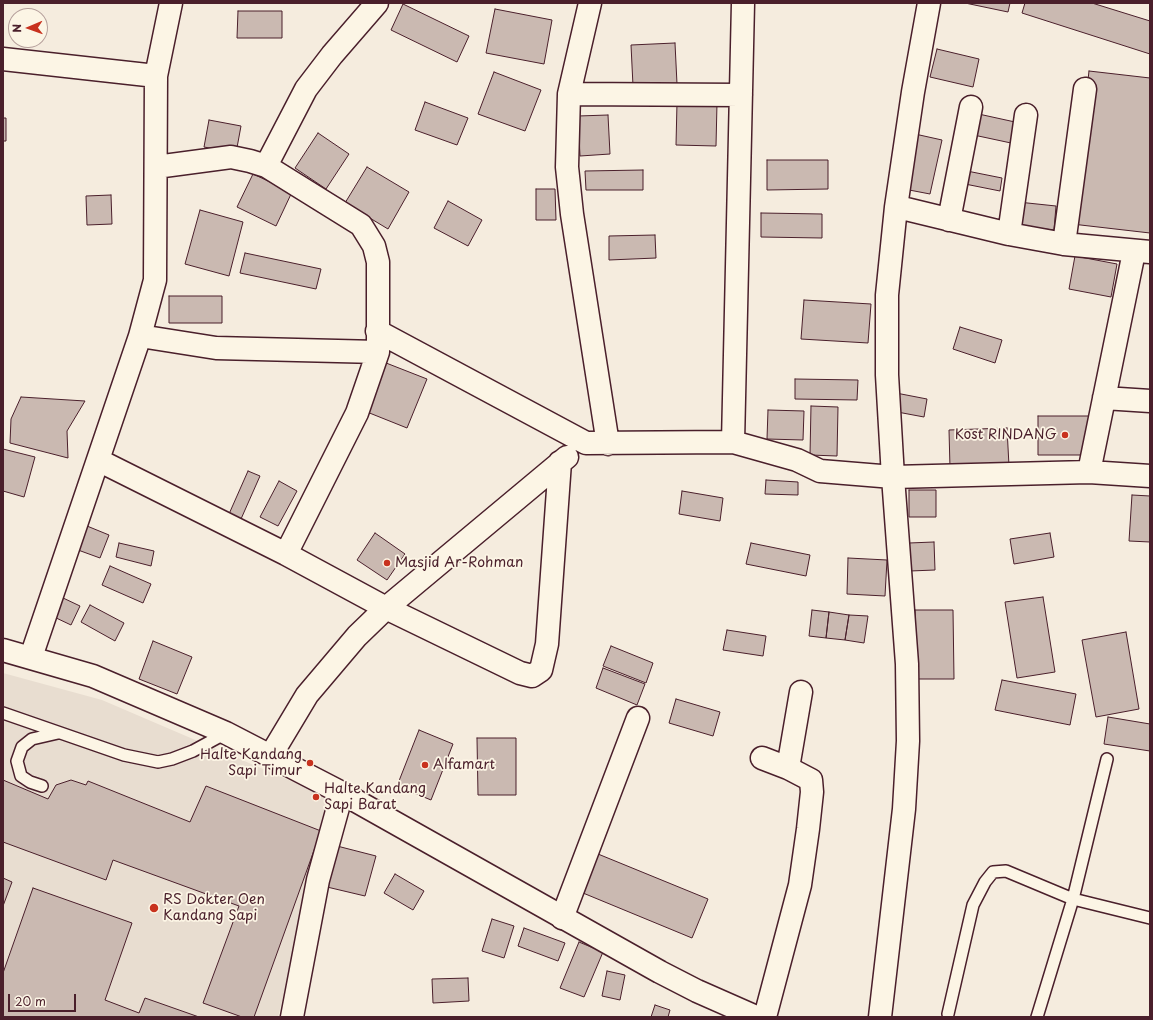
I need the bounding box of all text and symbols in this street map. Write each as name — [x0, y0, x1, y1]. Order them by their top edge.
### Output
north arrow — [8, 8, 48, 48]
text: N — [8, 24, 25, 33]
place label: Kost RINDANG — [955, 427, 1057, 443]
marker: Kost RINDANG — [1060, 430, 1070, 440]
place label: Masjid Ar-Rohman — [395, 555, 523, 571]
marker: Masjid Ar-Rohman — [382, 558, 392, 568]
place label: Halte Kandang Sapi Timur — [200, 747, 302, 780]
place label: Alfamart — [433, 757, 495, 773]
marker: Halte Kandang Sapi Timur — [305, 758, 315, 768]
marker: Alfamart — [420, 760, 430, 770]
place label: Halte Kandang Sapi Barat — [324, 781, 426, 814]
marker: Halte Kandang Sapi Barat — [311, 792, 321, 802]
place label: RS Dokter Oen Kandang Sapi — [163, 892, 265, 924]
marker: RS Dokter Oen Kandang Sapi — [148, 902, 160, 914]
scale bar — [10, 986, 78, 1012]
text: 20 m — [15, 992, 46, 1010]

